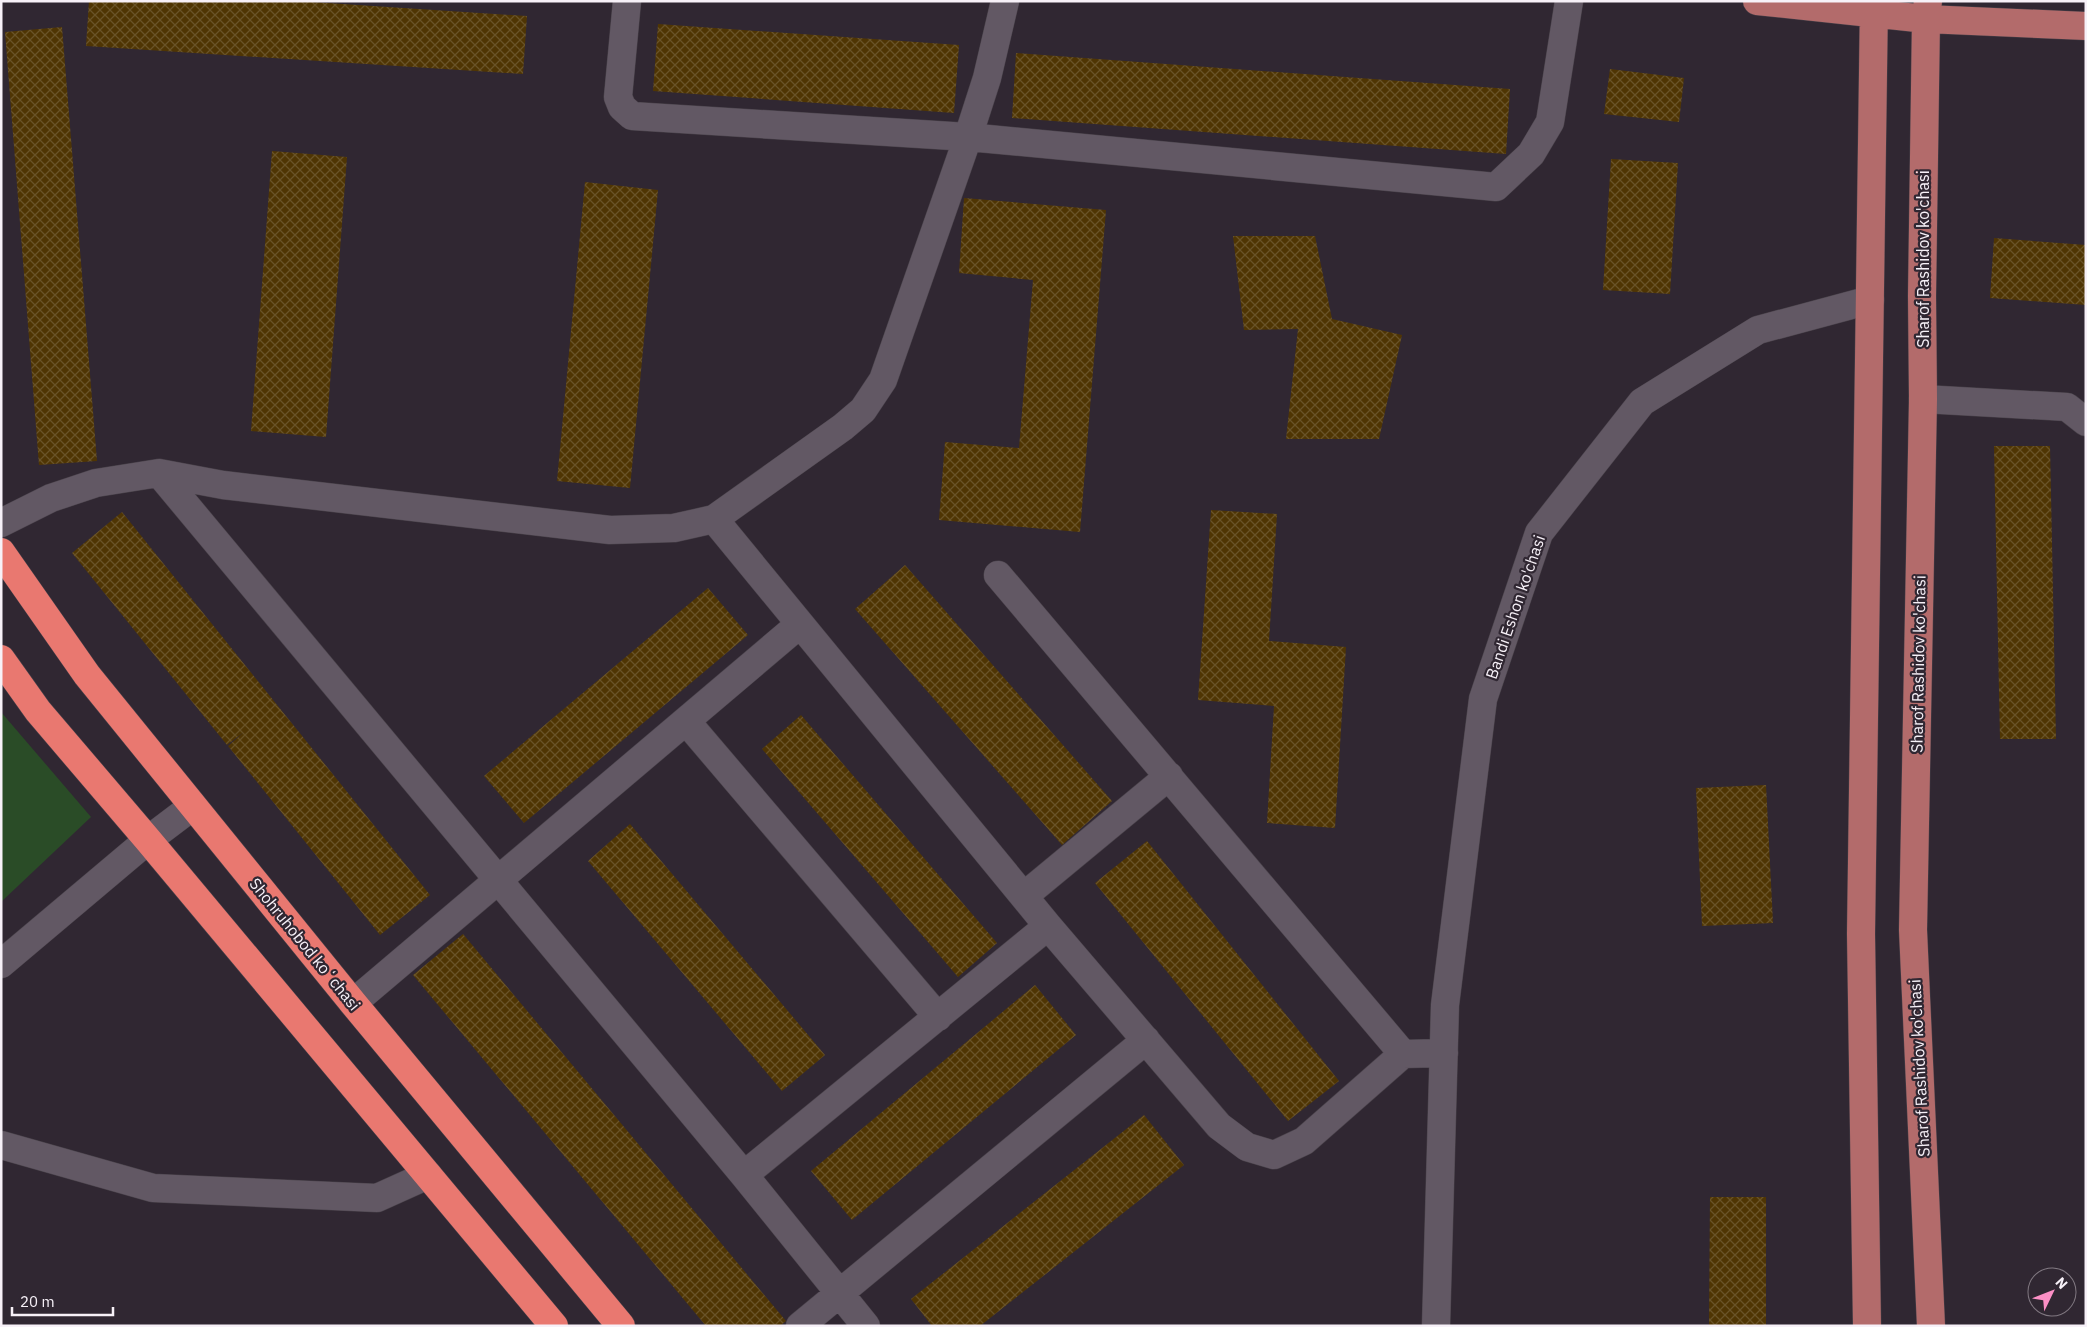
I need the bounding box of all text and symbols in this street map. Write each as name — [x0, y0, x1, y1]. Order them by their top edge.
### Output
street label: Sharof Rashidov ko'chasi — [1913, 170, 1933, 348]
street label: Bandi Eshon ko'chasi — [1481, 532, 1549, 682]
street label: Sharof Rashidov ko'chasi — [1906, 575, 1930, 753]
street label: Shohruhobod koʻchasi — [245, 874, 365, 1014]
street label: Sharof Rashidov ko'chasi — [1904, 979, 1934, 1157]
north arrow — [2027, 1267, 2077, 1317]
text: N — [2051, 1273, 2072, 1293]
scale bar — [12, 1284, 114, 1316]
text: 20 m — [20, 1292, 55, 1311]

